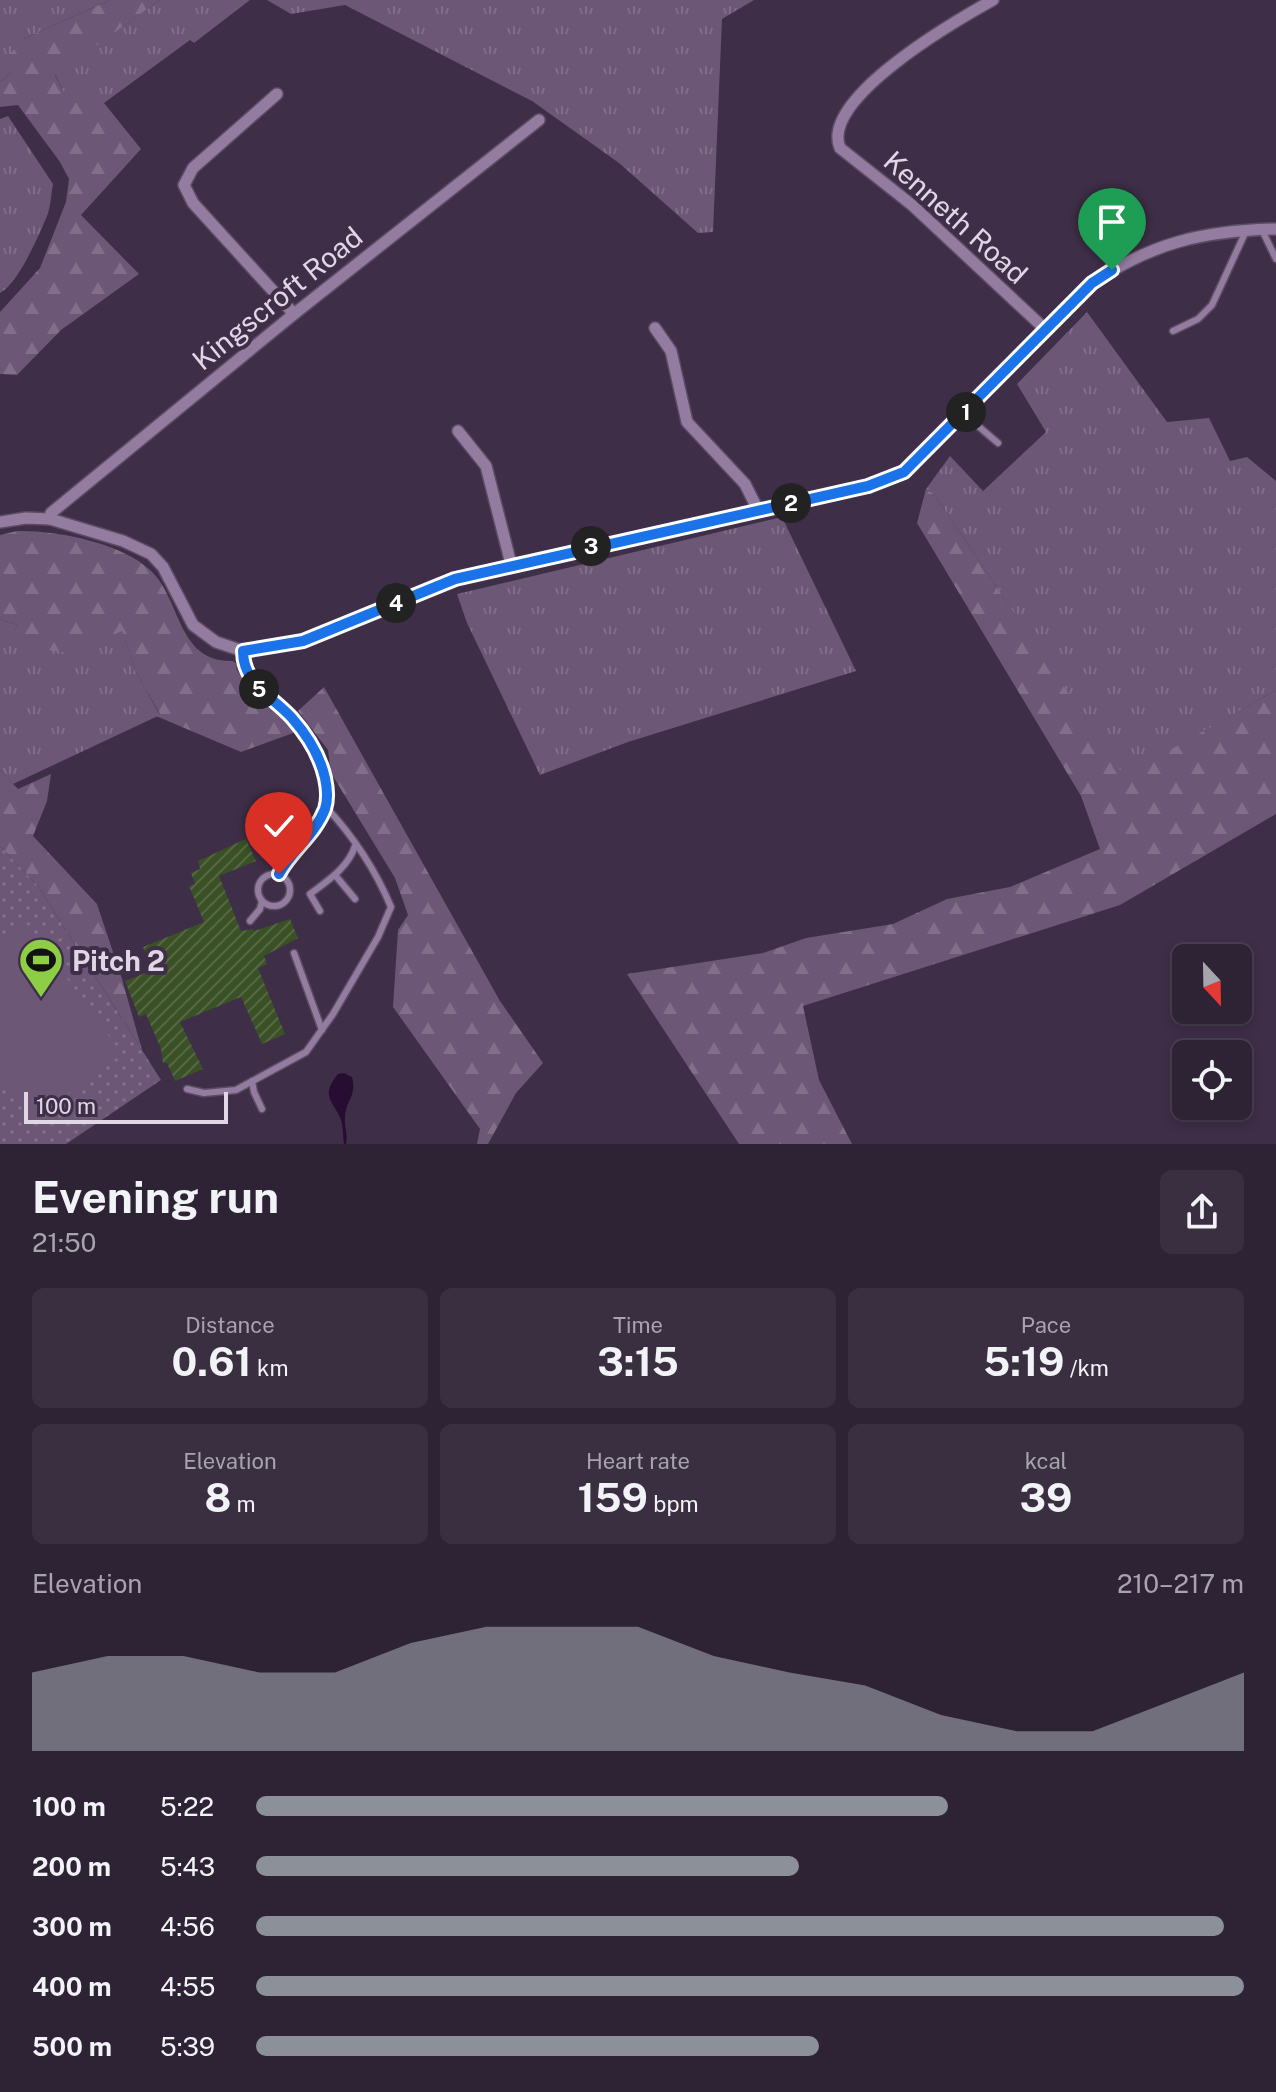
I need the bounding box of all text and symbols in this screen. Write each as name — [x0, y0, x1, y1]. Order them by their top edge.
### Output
street label: Kenneth Road — [877, 144, 1035, 290]
pin — [1078, 188, 1146, 270]
icon: arrive — [1090, 200, 1134, 244]
street label: Kingscroft Road — [186, 220, 368, 376]
pin: 1 — [946, 392, 986, 432]
text: 1 — [961, 399, 971, 425]
pin: 2 — [771, 483, 811, 523]
text: 2 — [784, 490, 798, 516]
pin: 3 — [571, 526, 611, 566]
text: 3 — [584, 533, 598, 559]
pin: 4 — [376, 583, 416, 623]
text: 4 — [389, 590, 403, 616]
pin: 5 — [239, 669, 279, 709]
text: 5 — [252, 676, 266, 702]
pin — [245, 792, 313, 874]
icon: check — [257, 804, 301, 848]
sports icon: Pitch 2 — [17, 936, 65, 999]
place label: Pitch 2 — [72, 944, 165, 977]
north arrow — [1172, 944, 1252, 1024]
map controls — [1172, 944, 1252, 1120]
button: locate — [1172, 1040, 1252, 1120]
scale bar — [24, 1088, 228, 1124]
text: 100 m — [36, 1093, 96, 1119]
button: share — [1160, 1170, 1244, 1254]
text: Evening run — [32, 1171, 279, 1223]
text: 21:50 — [32, 1227, 97, 1258]
text: Distance — [185, 1312, 275, 1338]
text: Time — [613, 1312, 663, 1338]
text: Pace — [1021, 1312, 1071, 1338]
text: 0.61 — [172, 1338, 252, 1385]
text: 3:15 — [597, 1338, 679, 1385]
text: 5:19 — [983, 1338, 1064, 1385]
text: km — [252, 1355, 288, 1381]
text: /km — [1064, 1355, 1109, 1381]
text: Elevation — [183, 1448, 277, 1474]
text: Heart rate — [586, 1448, 690, 1474]
text: kcal — [1025, 1448, 1067, 1474]
text: 8 — [204, 1474, 231, 1521]
text: 159 — [577, 1474, 648, 1521]
text: 39 — [1020, 1474, 1072, 1521]
text: m — [231, 1491, 256, 1517]
text: bpm — [648, 1491, 699, 1517]
text: Elevation — [32, 1568, 142, 1599]
text: 210–217 m — [1117, 1568, 1244, 1599]
text: 100 m — [32, 1791, 106, 1822]
text: 5:22 — [160, 1791, 214, 1822]
text: 200 m — [32, 1851, 111, 1882]
text: 5:43 — [160, 1851, 215, 1882]
text: 300 m — [32, 1911, 112, 1942]
text: 4:56 — [160, 1911, 215, 1942]
text: 400 m — [32, 1971, 112, 2002]
text: 4:55 — [160, 1971, 216, 2002]
text: 500 m — [32, 2031, 112, 2062]
text: 5:39 — [160, 2031, 215, 2062]

